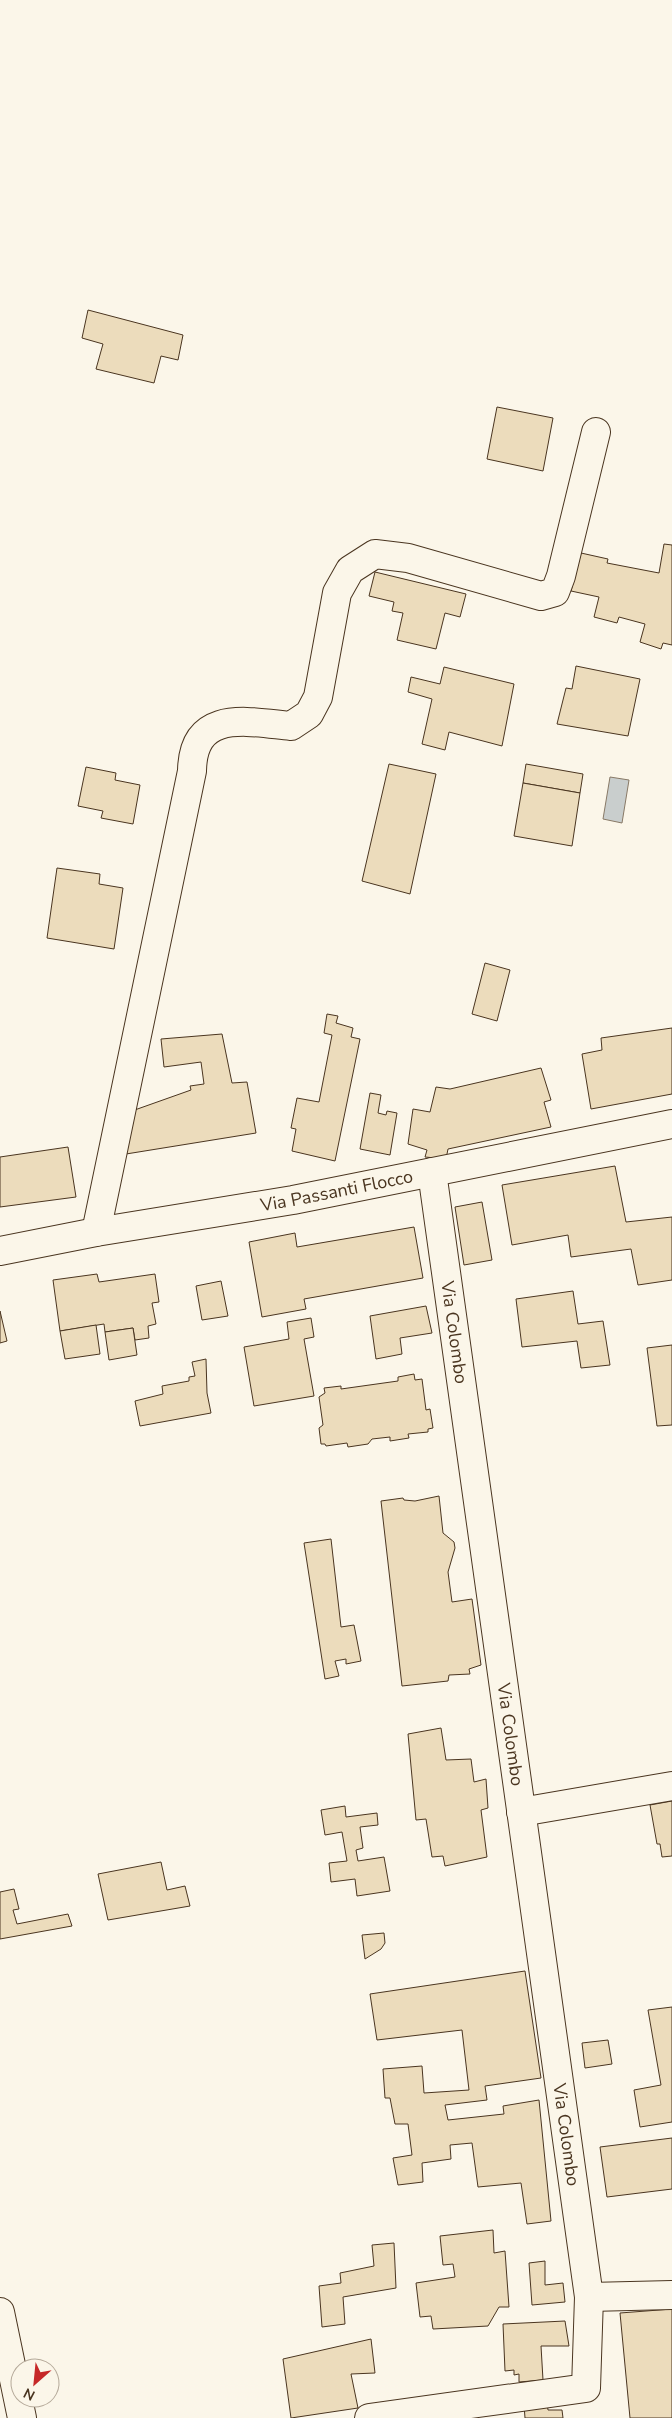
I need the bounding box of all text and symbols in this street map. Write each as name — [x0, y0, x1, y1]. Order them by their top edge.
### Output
street label: Via Passanti Flocco — [258, 1164, 415, 1217]
street label: Via Colombo — [435, 1279, 473, 1385]
street label: Via Colombo — [491, 1681, 530, 1787]
street label: Via Colombo — [547, 2081, 585, 2188]
north arrow — [10, 2358, 60, 2408]
text: N — [20, 2383, 38, 2405]

